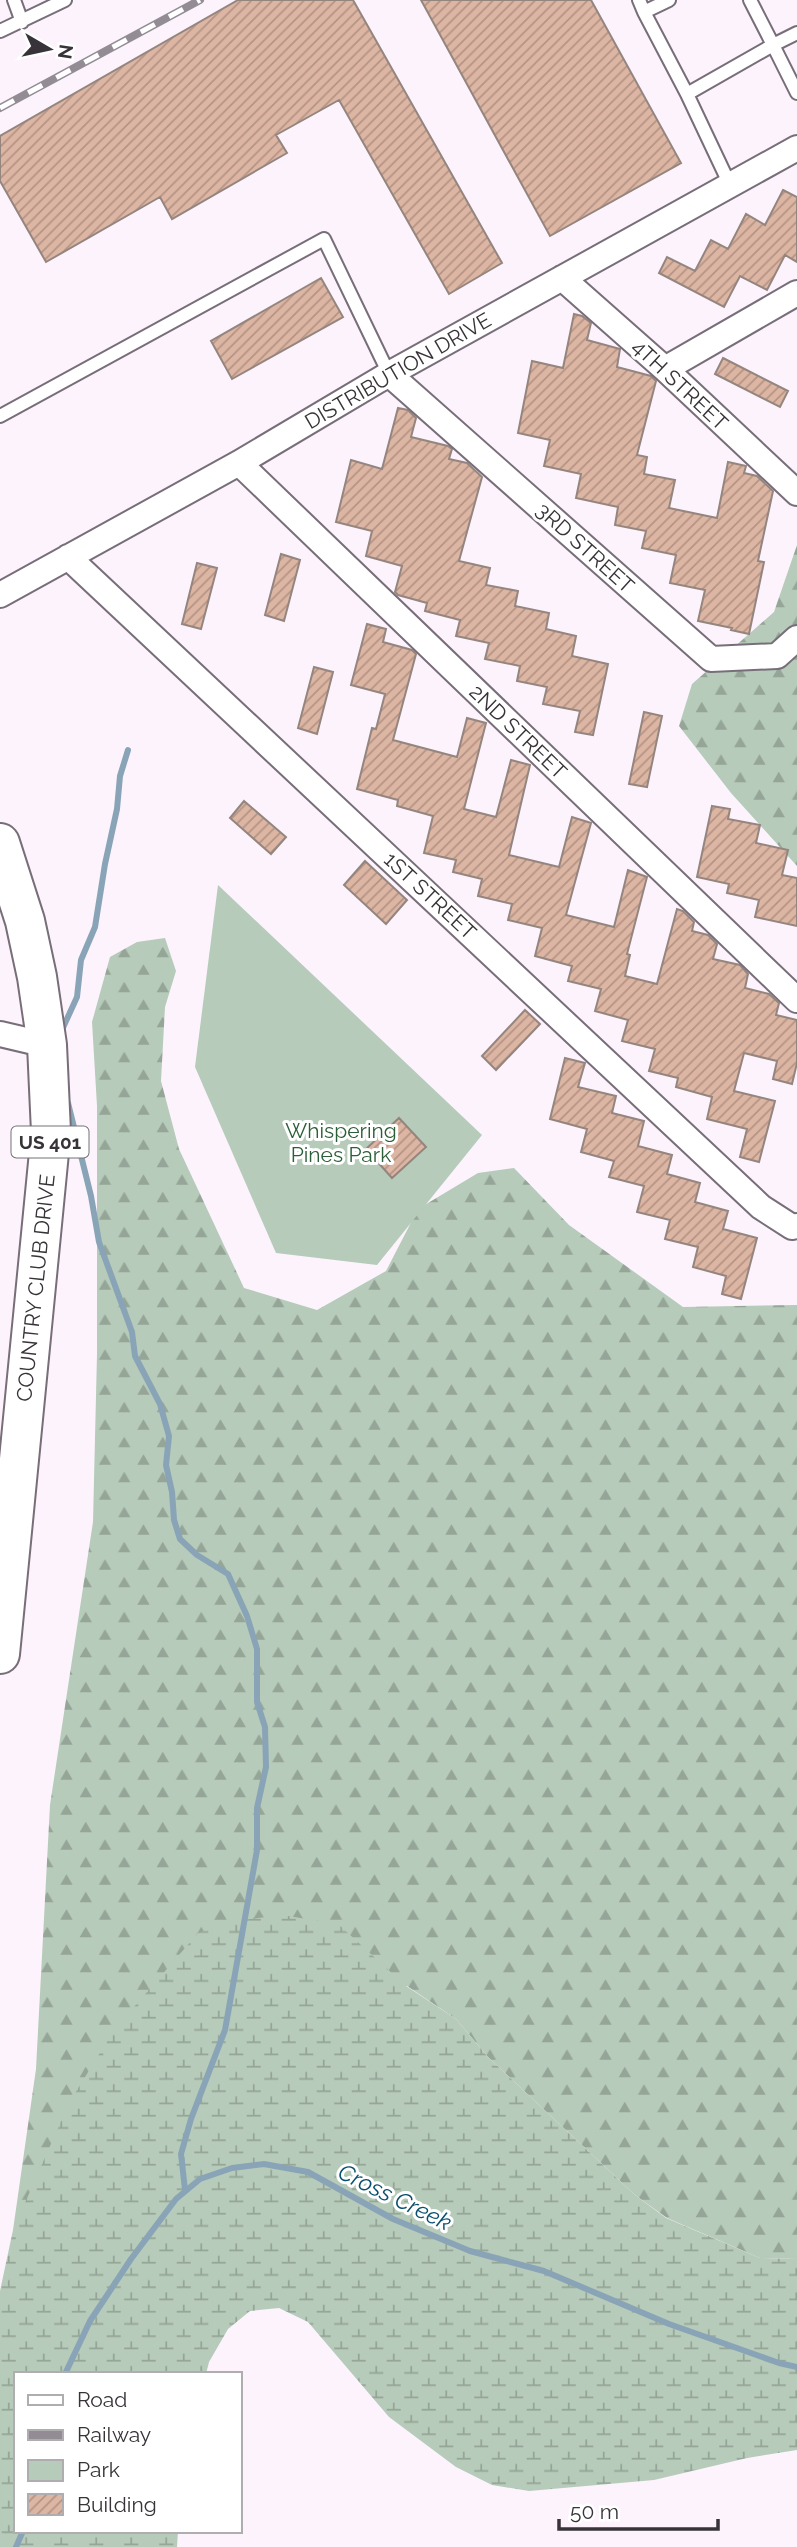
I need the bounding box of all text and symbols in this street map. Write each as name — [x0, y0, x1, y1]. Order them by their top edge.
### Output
north arrow — [14, 14, 84, 84]
text: N — [54, 43, 78, 61]
street label: DISTRIBUTION DRIVE — [300, 307, 495, 434]
street label: 4TH STREET — [627, 334, 734, 435]
street label: 3RD STREET — [531, 497, 640, 598]
street label: 2ND STREET — [465, 679, 572, 784]
street label: 1ST STREET — [379, 847, 482, 945]
park label: Whispering Pines Park — [285, 1118, 397, 1167]
road number: US 401 — [12, 1126, 88, 1158]
street label: COUNTRY CLUB DRIVE — [11, 1173, 60, 1403]
water label: Cross Creek — [334, 2158, 456, 2236]
legend — [14, 2372, 242, 2533]
text: Road — [77, 2387, 127, 2412]
text: Railway — [77, 2422, 151, 2447]
text: Park — [77, 2457, 120, 2482]
scale bar — [559, 2488, 718, 2532]
text: Building — [77, 2492, 157, 2517]
text: 50 m — [570, 2499, 619, 2524]

